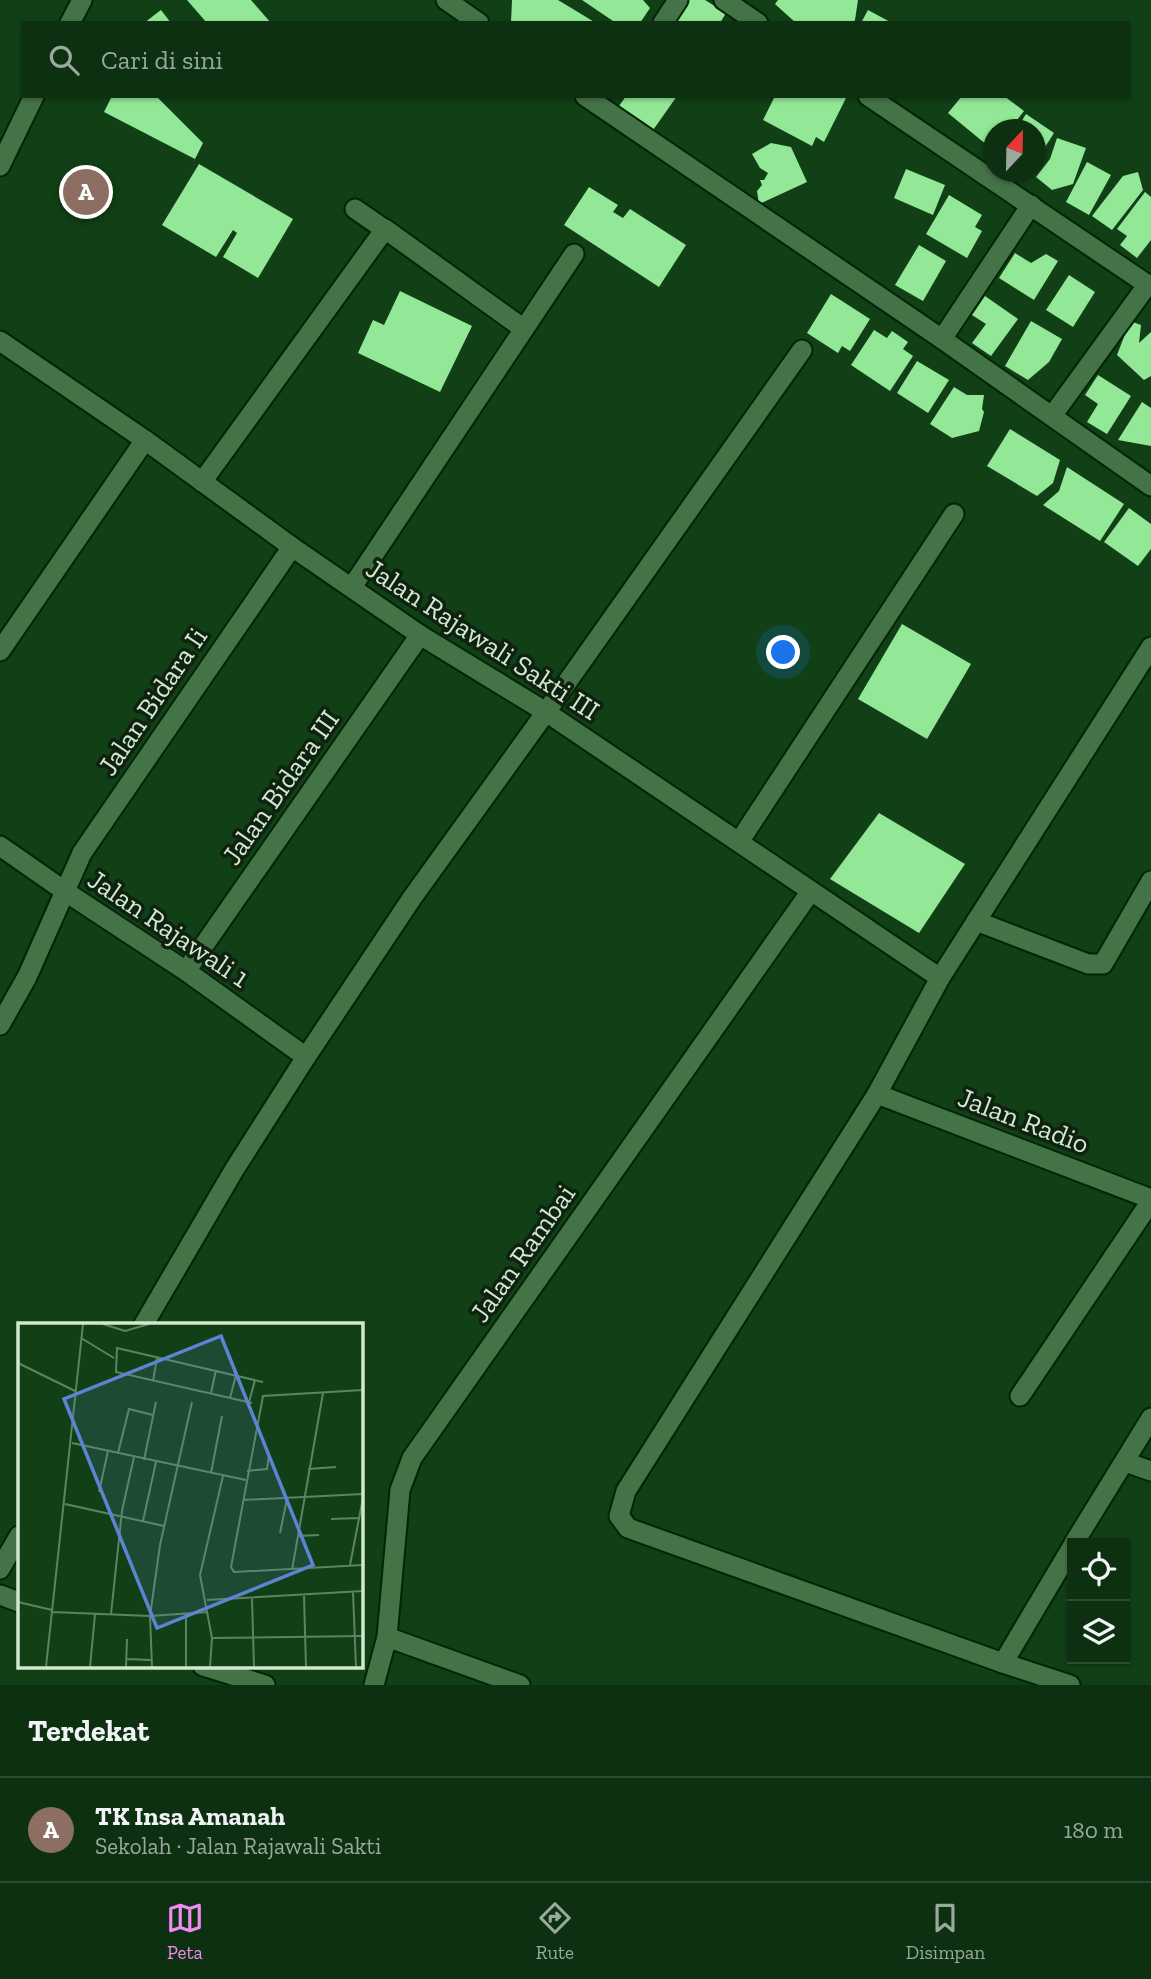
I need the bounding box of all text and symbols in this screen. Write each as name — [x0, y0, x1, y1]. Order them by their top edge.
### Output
search box — [21, 21, 1130, 98]
icon: search — [45, 41, 83, 79]
text: Cari di sini — [101, 44, 223, 76]
north arrow — [983, 119, 1046, 182]
pin: A — [63, 166, 109, 218]
street label: Jalan Rajawali Sakti III — [360, 552, 605, 727]
street label: Jalan Bidara Ii — [91, 621, 214, 781]
your location — [766, 635, 800, 669]
street label: Jalan Bidara III — [215, 704, 346, 871]
street label: Jalan Rajawali 1 — [82, 862, 256, 995]
street label: Jalan Radio — [954, 1080, 1094, 1160]
street label: Jalan Rambai — [463, 1178, 582, 1328]
inset map — [18, 1323, 362, 1668]
map controls — [1067, 1538, 1130, 1664]
button: locate — [1067, 1538, 1130, 1601]
button: layers — [1067, 1601, 1130, 1664]
text: Terdekat — [28, 1713, 149, 1749]
text: TK Insa Amanah — [95, 1800, 285, 1832]
text: A — [43, 1816, 59, 1844]
text: 180 m — [1063, 1816, 1123, 1844]
text: Sekolah · Jalan Rajawali Sakti — [95, 1832, 382, 1860]
tab: Peta — [166, 1899, 204, 1964]
tab: Rute — [536, 1899, 574, 1964]
tab: Disimpan — [906, 1899, 985, 1964]

